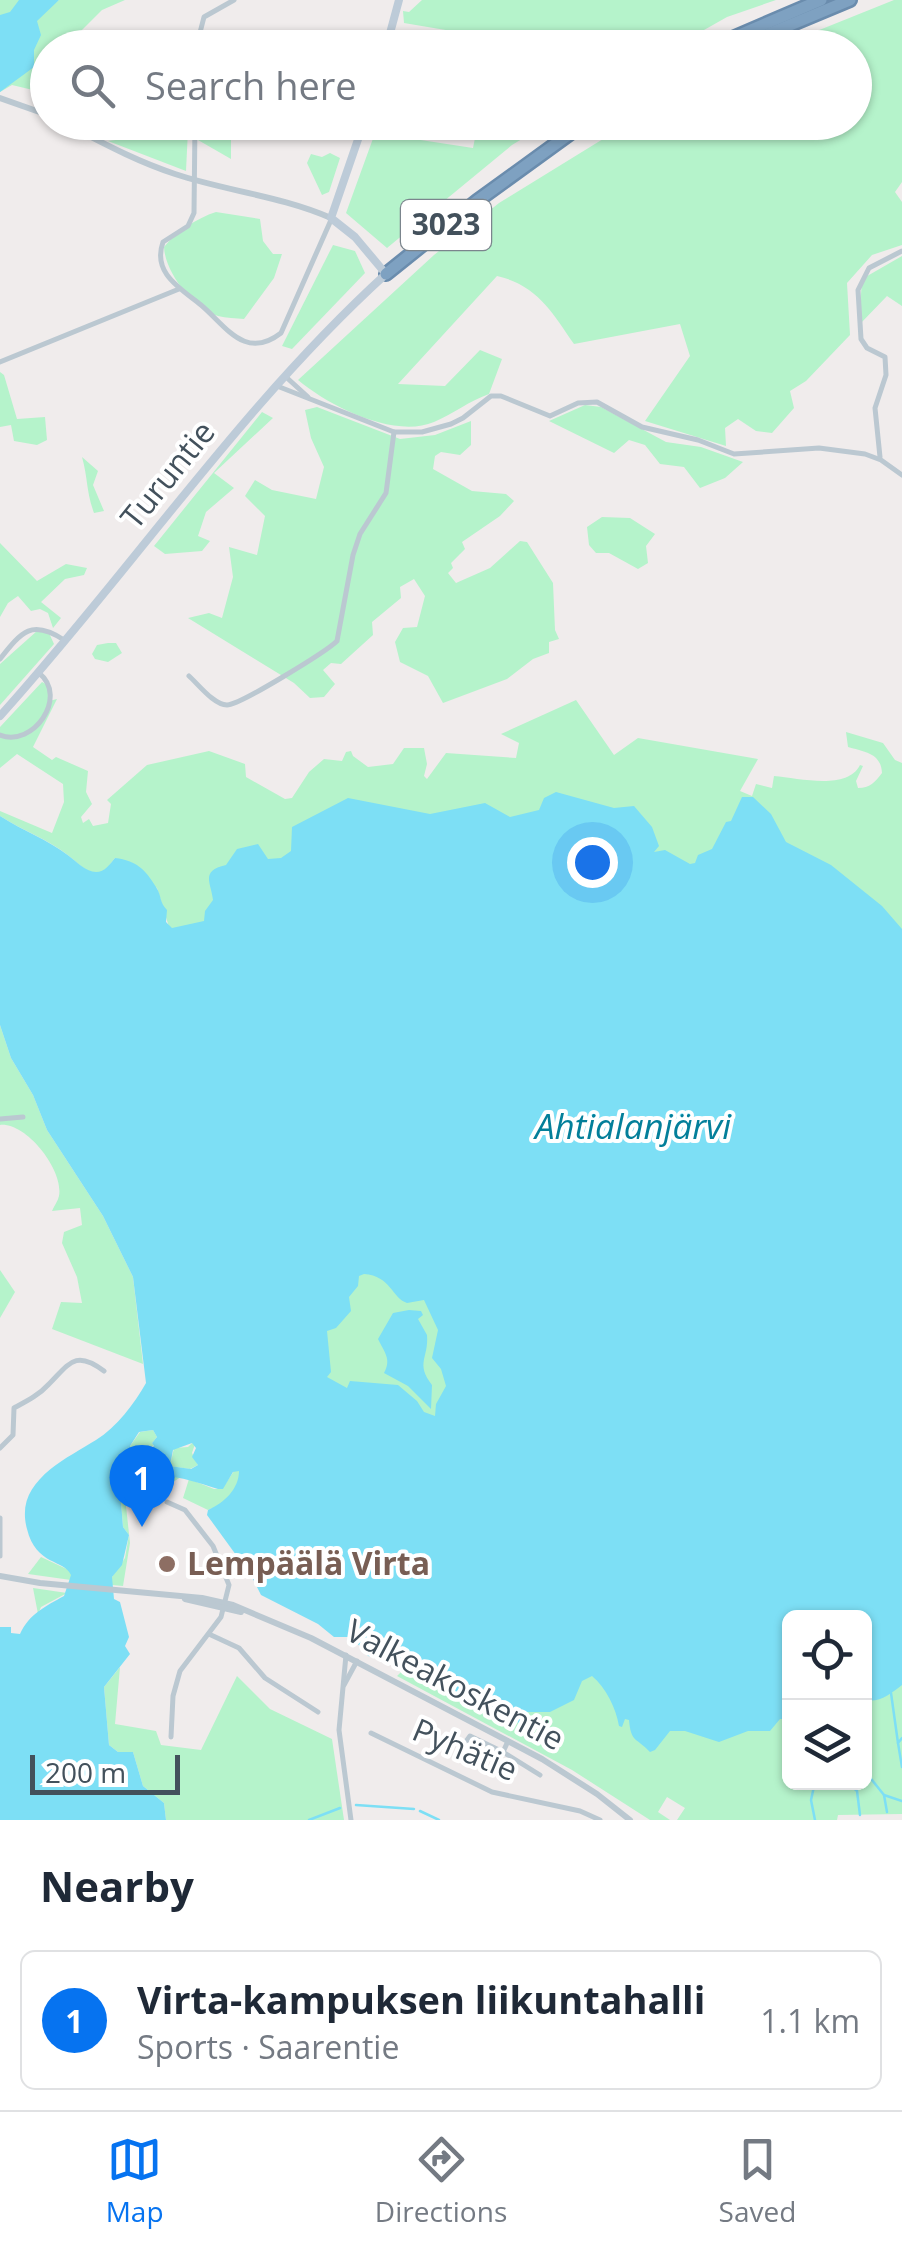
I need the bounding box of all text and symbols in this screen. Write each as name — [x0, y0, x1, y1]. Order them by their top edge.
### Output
search box — [30, 30, 872, 140]
icon: search — [65, 58, 120, 113]
text: Search here — [145, 59, 357, 111]
road number: 3023 — [401, 200, 491, 250]
street label: Turuntie — [110, 411, 224, 537]
your location — [567, 837, 618, 888]
water label: Ahtialanjärvi — [533, 1102, 732, 1149]
pin: 1 — [110, 1444, 174, 1527]
place label: Lempäälä Virta — [187, 1541, 430, 1584]
marker: Lempäälä Virta — [156, 1553, 178, 1575]
street label: Valkeakoskentie — [339, 1608, 572, 1759]
map controls — [782, 1610, 872, 1790]
button: locate — [782, 1610, 872, 1700]
button: layers — [782, 1700, 872, 1790]
street label: Pyhätie — [406, 1707, 525, 1790]
scale bar — [30, 1750, 180, 1794]
text: 200 m — [45, 1753, 126, 1791]
text: Nearby — [40, 1857, 194, 1914]
text: Virta-kampuksen liikuntahalli — [137, 1973, 705, 2025]
text: 1 — [65, 1999, 84, 2042]
text: 1.1 km — [760, 1999, 860, 2042]
text: Sports · Saarentie — [137, 2025, 399, 2068]
tab: Map — [106, 2132, 164, 2230]
tab: Directions — [375, 2132, 507, 2230]
tab: Saved — [719, 2132, 796, 2230]

